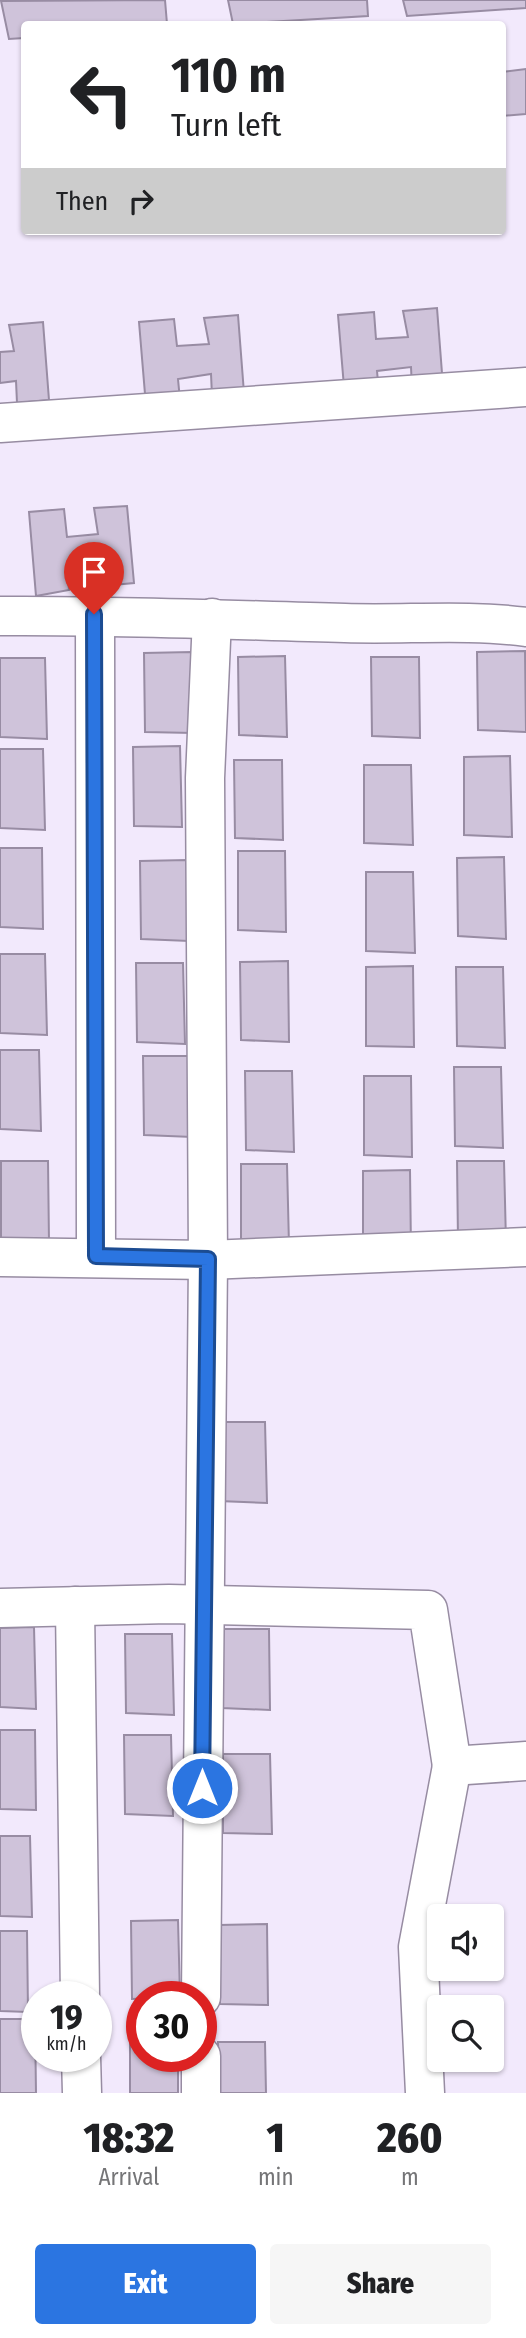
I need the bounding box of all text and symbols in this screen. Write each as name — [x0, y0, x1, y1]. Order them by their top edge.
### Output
text: 110 m — [171, 46, 286, 105]
icon: left — [56, 49, 147, 140]
text: Turn left — [171, 106, 281, 144]
icon: right — [122, 182, 160, 220]
text: Then — [56, 186, 108, 217]
pin — [64, 542, 124, 614]
icon: arrive — [75, 553, 113, 591]
position arrow — [165, 1751, 239, 1825]
map controls — [427, 1904, 504, 2072]
button: sound — [427, 1904, 504, 1981]
speed limit sign: 30 — [126, 1981, 217, 2072]
button: search — [427, 1995, 504, 2072]
text: 19 — [50, 1996, 83, 2038]
text: km/h — [46, 2033, 87, 2055]
text: 18:32 — [84, 2113, 174, 2163]
text: 1 — [267, 2113, 285, 2163]
text: 260 — [377, 2113, 442, 2163]
text: Arrival — [98, 2163, 159, 2191]
text: min — [258, 2163, 294, 2191]
text: m — [401, 2163, 419, 2191]
button: Exit — [35, 2244, 256, 2324]
button: Share — [270, 2244, 491, 2324]

